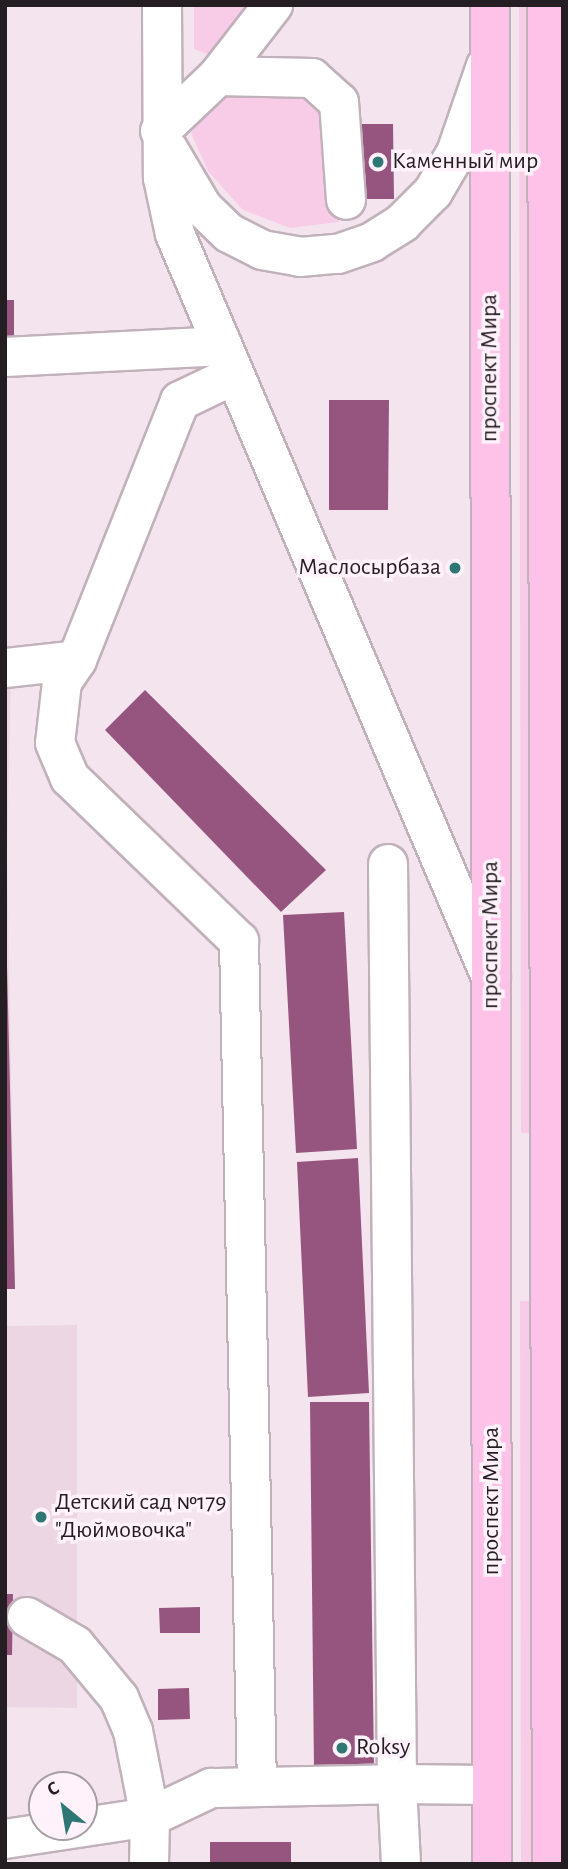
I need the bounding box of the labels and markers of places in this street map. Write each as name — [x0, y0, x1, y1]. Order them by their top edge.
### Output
place label: Каменный мир — [392, 148, 538, 176]
marker: Каменный мир — [370, 154, 386, 170]
place label: Маслосырбаза — [298, 554, 441, 582]
marker: Маслосырбаза — [447, 560, 463, 576]
place label: Детский сад №179 "Дюймовочка" — [55, 1489, 227, 1545]
marker: Детский сад №179 "Дюймовочка" — [33, 1509, 49, 1525]
place label: Roksy — [356, 1734, 410, 1762]
marker: Roksy — [334, 1740, 350, 1756]

